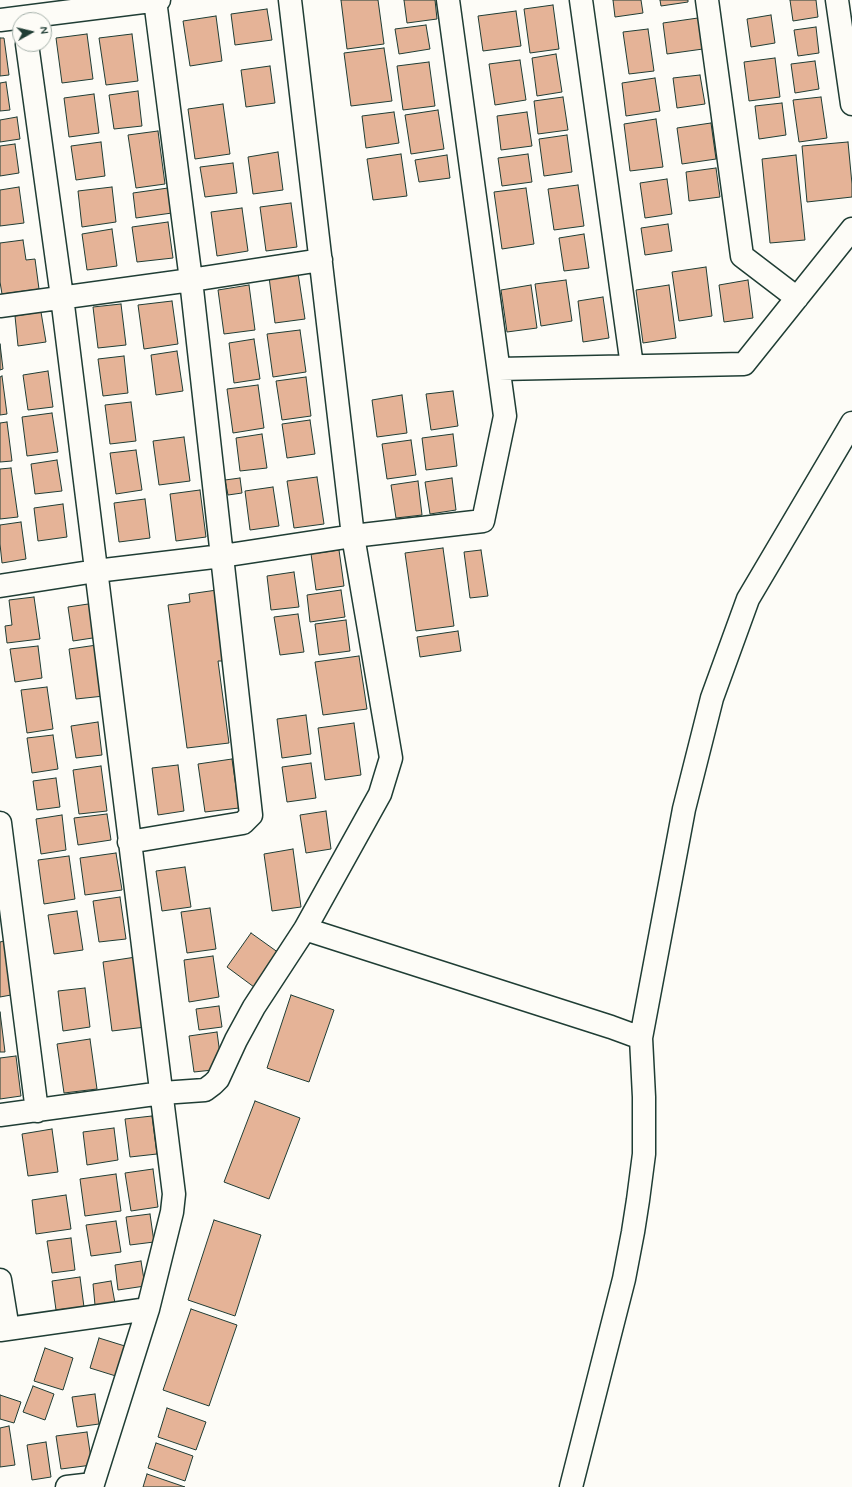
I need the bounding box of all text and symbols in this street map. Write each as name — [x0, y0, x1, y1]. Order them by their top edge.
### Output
north arrow — [12, 12, 52, 52]
text: N — [35, 26, 50, 35]

